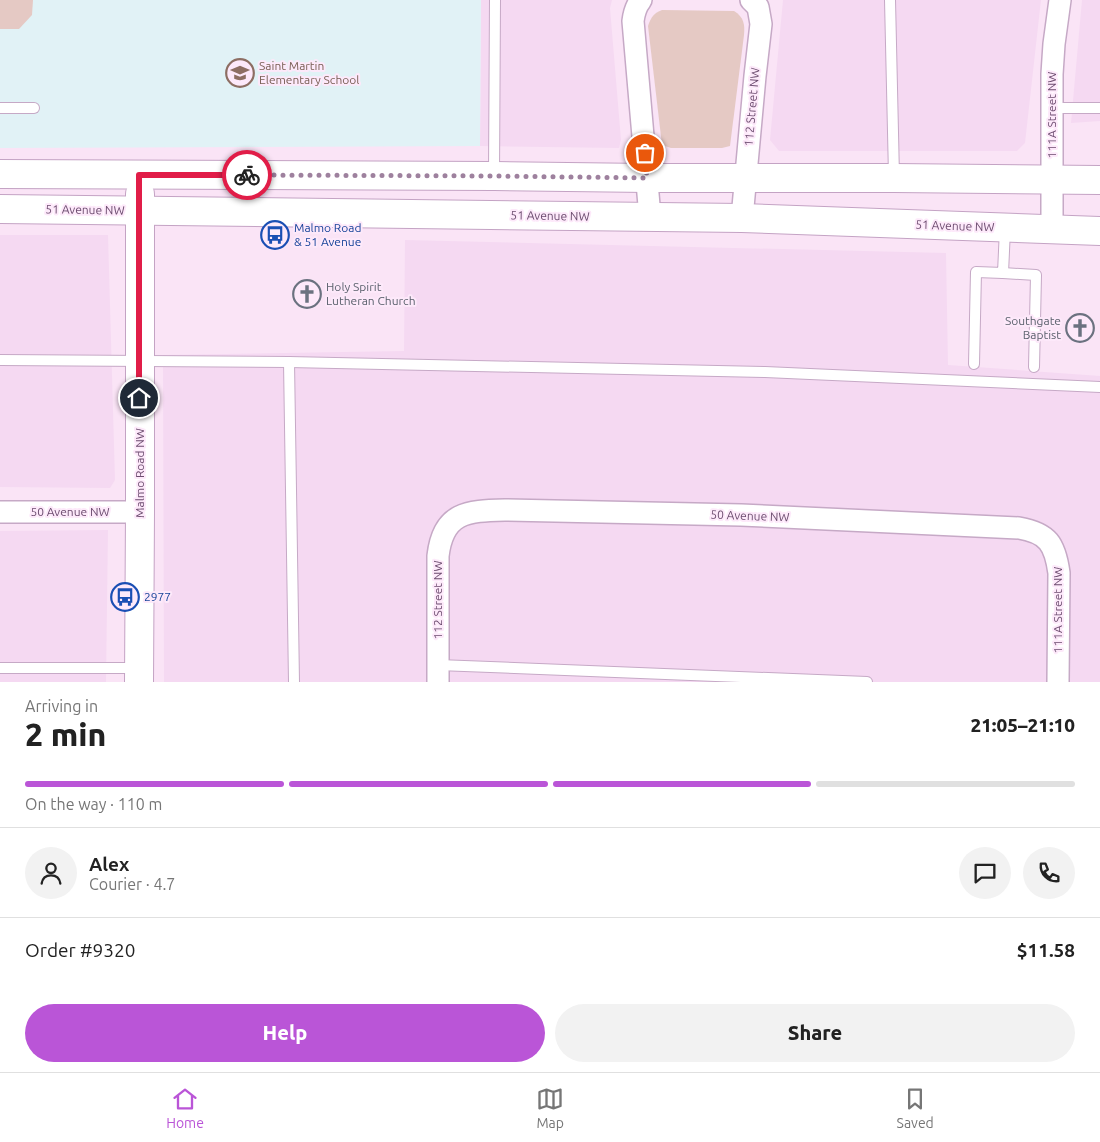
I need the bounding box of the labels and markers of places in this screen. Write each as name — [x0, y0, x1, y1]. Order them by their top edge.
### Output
school or university icon: Saint Martin Elementary School — [225, 58, 255, 88]
place label: Saint Martin Elementary School — [259, 59, 359, 86]
pin — [624, 132, 666, 174]
bus stop icon: Malmo Road & 51 Avenue — [260, 220, 290, 250]
place label: Malmo Road & 51 Avenue — [294, 221, 362, 248]
church icon: Holy Spirit Lutheran Church — [292, 279, 322, 309]
place label: Holy Spirit Lutheran Church — [326, 280, 416, 307]
church icon: Southgate Baptist — [1065, 313, 1095, 343]
place label: Southgate Baptist — [1005, 314, 1061, 341]
pin — [118, 377, 160, 419]
bus stop icon: 2977 — [110, 582, 140, 612]
place label: 2977 — [144, 590, 171, 603]

